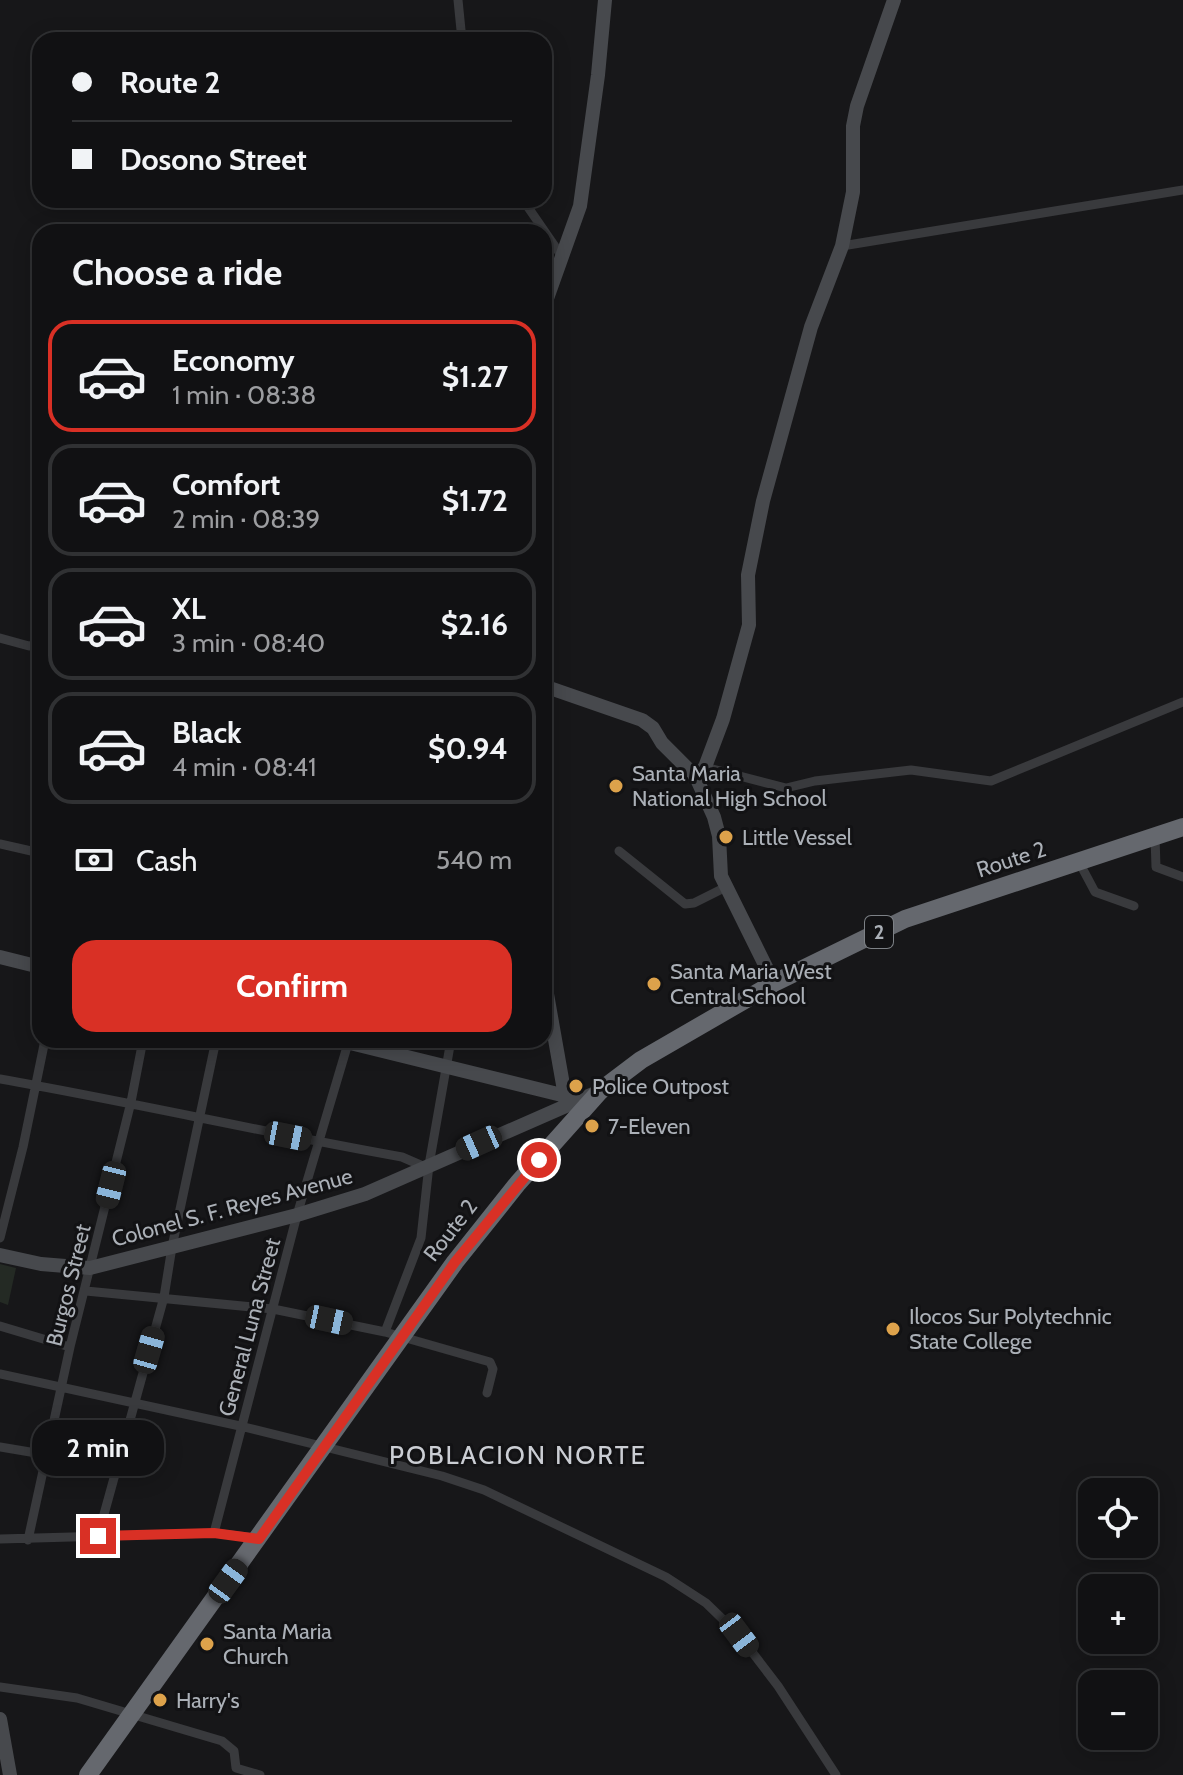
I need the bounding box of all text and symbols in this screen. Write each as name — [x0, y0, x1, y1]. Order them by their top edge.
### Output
text: Route 2 — [120, 64, 220, 101]
text: Dosono Street — [120, 141, 307, 178]
text: Choose a ride — [72, 250, 282, 294]
icon: car — [76, 340, 148, 412]
text: Economy — [172, 342, 295, 379]
text: $1.27 — [442, 358, 508, 395]
text: 1 min · 08:38 — [172, 379, 316, 411]
icon: car — [76, 464, 148, 536]
text: Comfort — [172, 466, 280, 503]
text: $1.72 — [442, 482, 508, 519]
text: 2 min · 08:39 — [172, 503, 320, 535]
icon: car — [76, 588, 148, 660]
text: XL — [172, 590, 206, 627]
text: $2.16 — [441, 606, 508, 643]
text: 3 min · 08:40 — [172, 627, 325, 659]
icon: car — [76, 712, 148, 784]
text: Black — [172, 714, 242, 751]
text: $0.94 — [428, 730, 508, 767]
text: 4 min · 08:41 — [172, 751, 316, 783]
place label: Santa Maria National High School — [632, 760, 828, 812]
marker: Santa Maria National High School — [607, 777, 625, 795]
place label: Little Vessel — [742, 824, 853, 851]
marker: Little Vessel — [717, 828, 735, 846]
street label: Route 2 — [973, 836, 1049, 883]
icon: cash — [72, 838, 116, 882]
text: Cash — [136, 842, 198, 879]
text: 540 m — [436, 844, 512, 876]
road number: 2 — [865, 916, 893, 948]
button: Confirm — [72, 940, 512, 1032]
place label: Santa Maria West Central School — [670, 958, 832, 1010]
marker: Santa Maria West Central School — [645, 975, 663, 993]
place label: Police Outpost — [592, 1073, 730, 1100]
marker: Police Outpost — [567, 1077, 585, 1095]
place label: 7-Eleven — [608, 1113, 691, 1140]
marker: 7-Eleven — [583, 1117, 601, 1135]
car — [262, 1120, 314, 1152]
car — [452, 1122, 506, 1164]
route start — [521, 1142, 557, 1178]
car — [94, 1159, 128, 1211]
street label: Colonel S. F. Reyes Avenue — [109, 1162, 355, 1253]
street label: Route 2 — [418, 1194, 483, 1267]
street label: Burgos Street — [40, 1221, 97, 1349]
street label: General Luna Street — [213, 1234, 286, 1419]
car — [303, 1303, 355, 1337]
place label: Ilocos Sur Polytechnic State College — [909, 1303, 1112, 1355]
marker: Ilocos Sur Polytechnic State College — [884, 1320, 902, 1338]
car — [131, 1324, 167, 1376]
callout: 2 min — [32, 1420, 164, 1476]
text: 2 min — [67, 1432, 129, 1464]
district label: POBLACION NORTE — [389, 1439, 647, 1471]
map controls — [1078, 1478, 1158, 1750]
button: locate — [1078, 1478, 1158, 1558]
route end — [80, 1518, 116, 1554]
car — [204, 1555, 252, 1607]
button: + — [1078, 1574, 1158, 1654]
car — [715, 1609, 763, 1661]
place label: Santa Maria Church — [223, 1618, 332, 1670]
marker: Santa Maria Church — [198, 1635, 216, 1653]
button: − — [1078, 1670, 1158, 1750]
place label: Harry's — [176, 1687, 240, 1714]
marker: Harry's — [151, 1691, 169, 1709]

